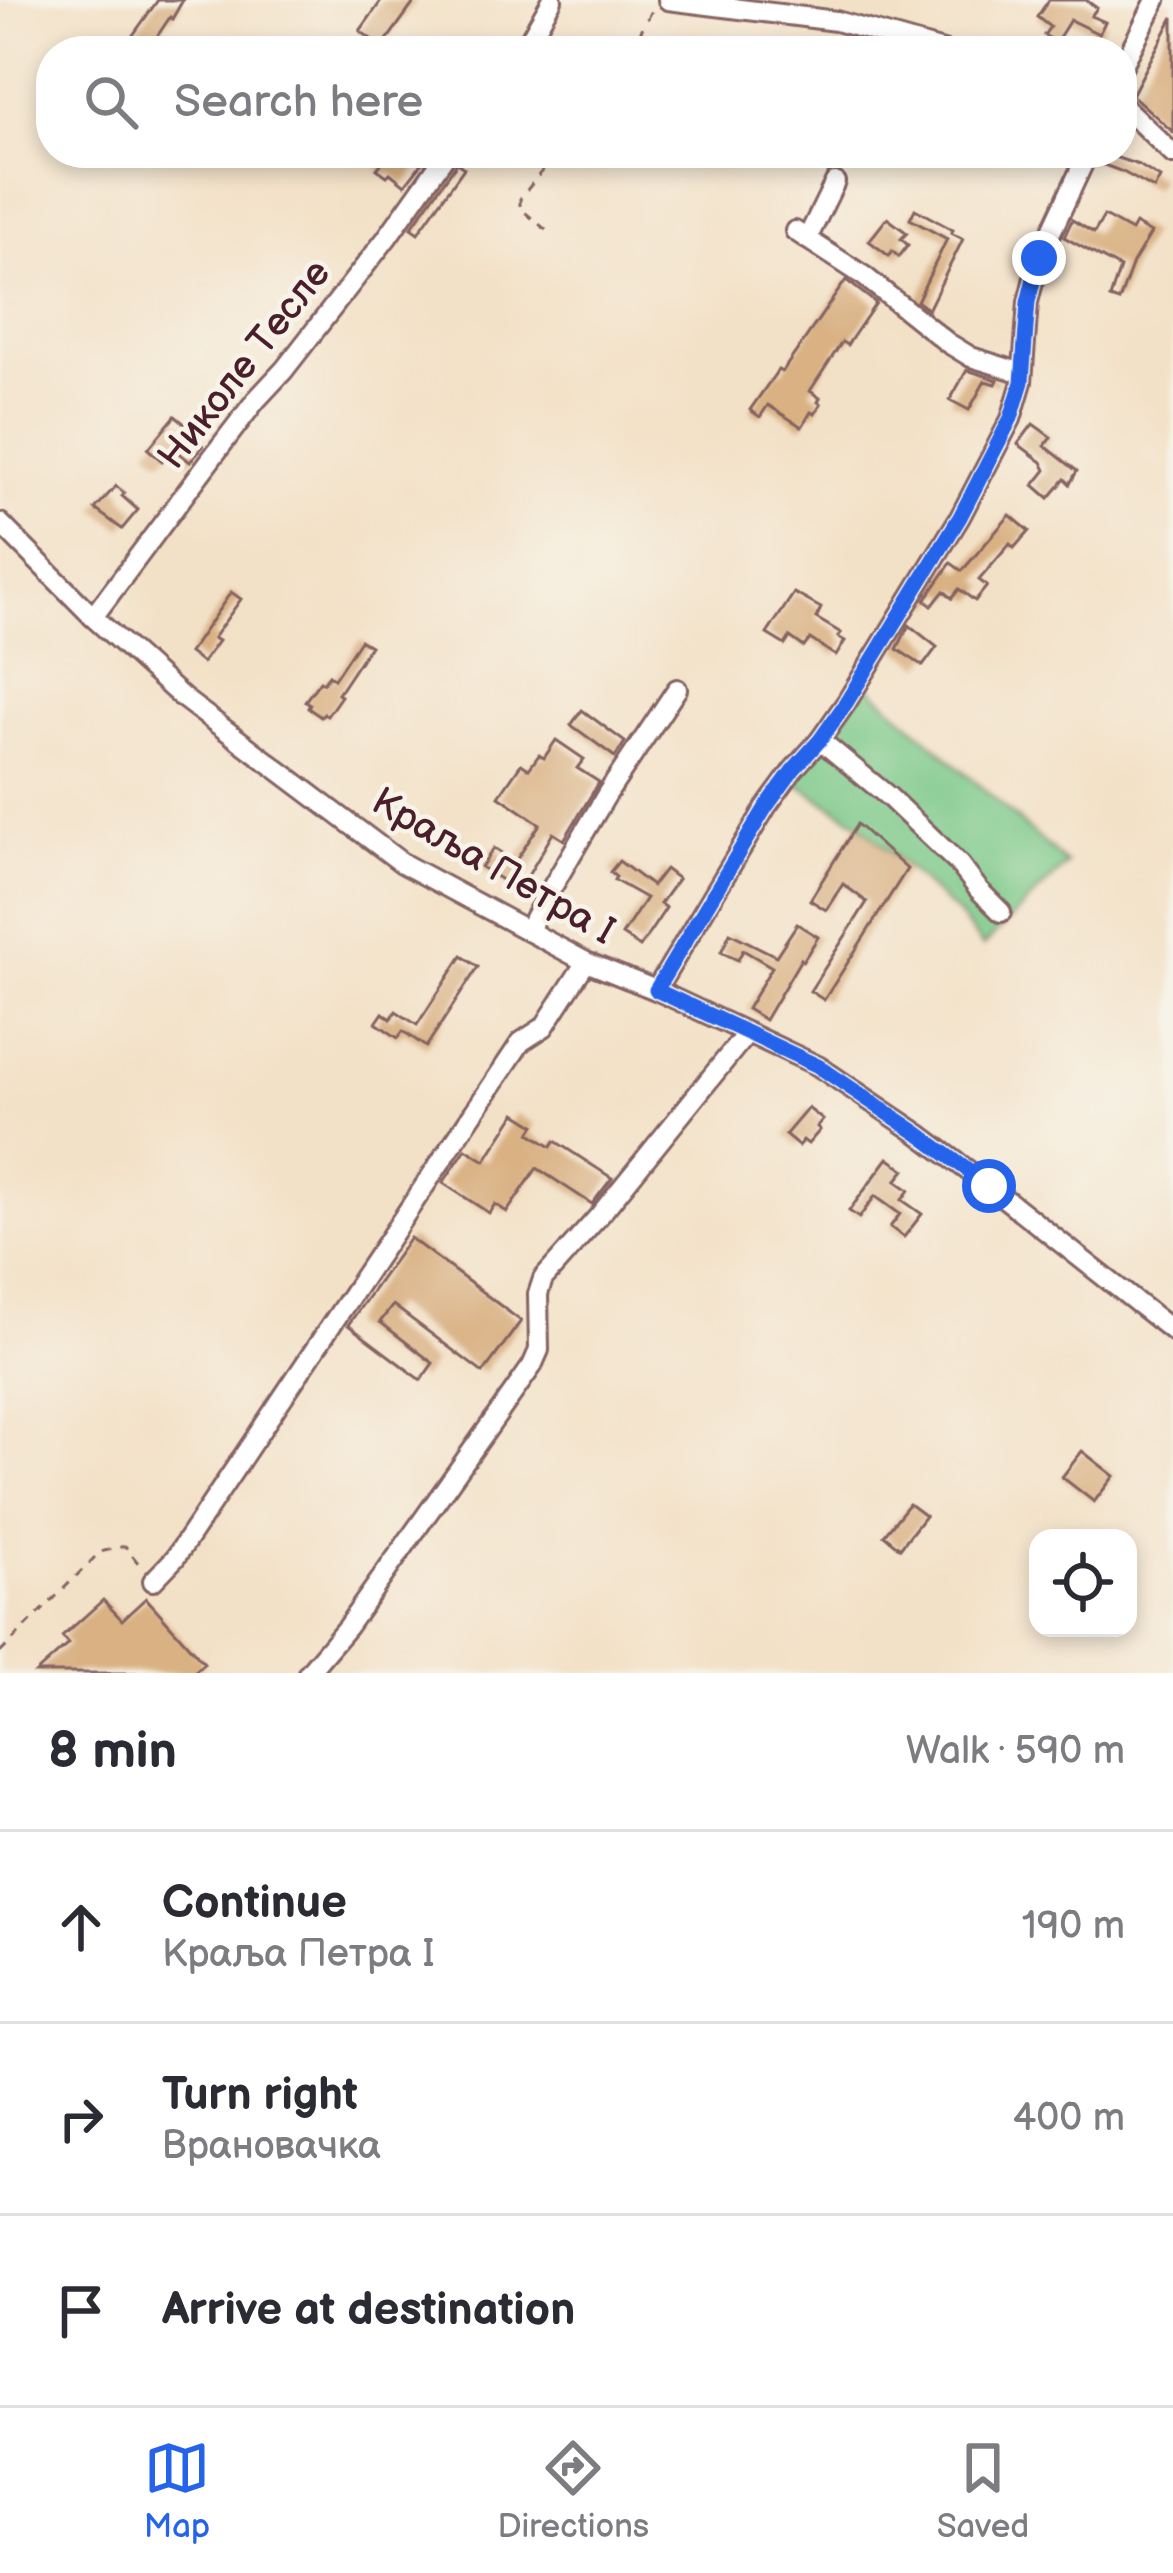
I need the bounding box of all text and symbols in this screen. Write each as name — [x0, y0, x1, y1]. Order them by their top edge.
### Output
search box — [36, 36, 1137, 168]
icon: search — [78, 69, 144, 135]
text: Search here — [174, 75, 423, 130]
route end — [1012, 231, 1066, 285]
street label: Николе Тесле — [149, 251, 341, 479]
street label: Краља Петра I — [363, 779, 623, 955]
route start — [962, 1159, 1016, 1213]
map controls — [1029, 1529, 1137, 1637]
button: locate — [1029, 1529, 1137, 1637]
text: 8 min — [48, 1721, 177, 1782]
text: Walk · 590 m — [906, 1728, 1125, 1775]
text: Continue — [162, 1876, 347, 1931]
icon: ahead — [48, 1894, 114, 1960]
text: 190 m — [1022, 1903, 1125, 1950]
text: Краља Петра I — [162, 1931, 435, 1978]
text: Turn right — [162, 2068, 358, 2123]
icon: right — [48, 2086, 114, 2152]
text: 400 m — [1013, 2095, 1125, 2142]
text: Врановачка — [162, 2123, 381, 2170]
icon: arrive — [48, 2278, 114, 2344]
text: Arrive at destination — [162, 2283, 575, 2338]
tab: Map — [144, 2435, 210, 2547]
tab: Directions — [497, 2435, 649, 2547]
tab: Saved — [937, 2435, 1029, 2547]

